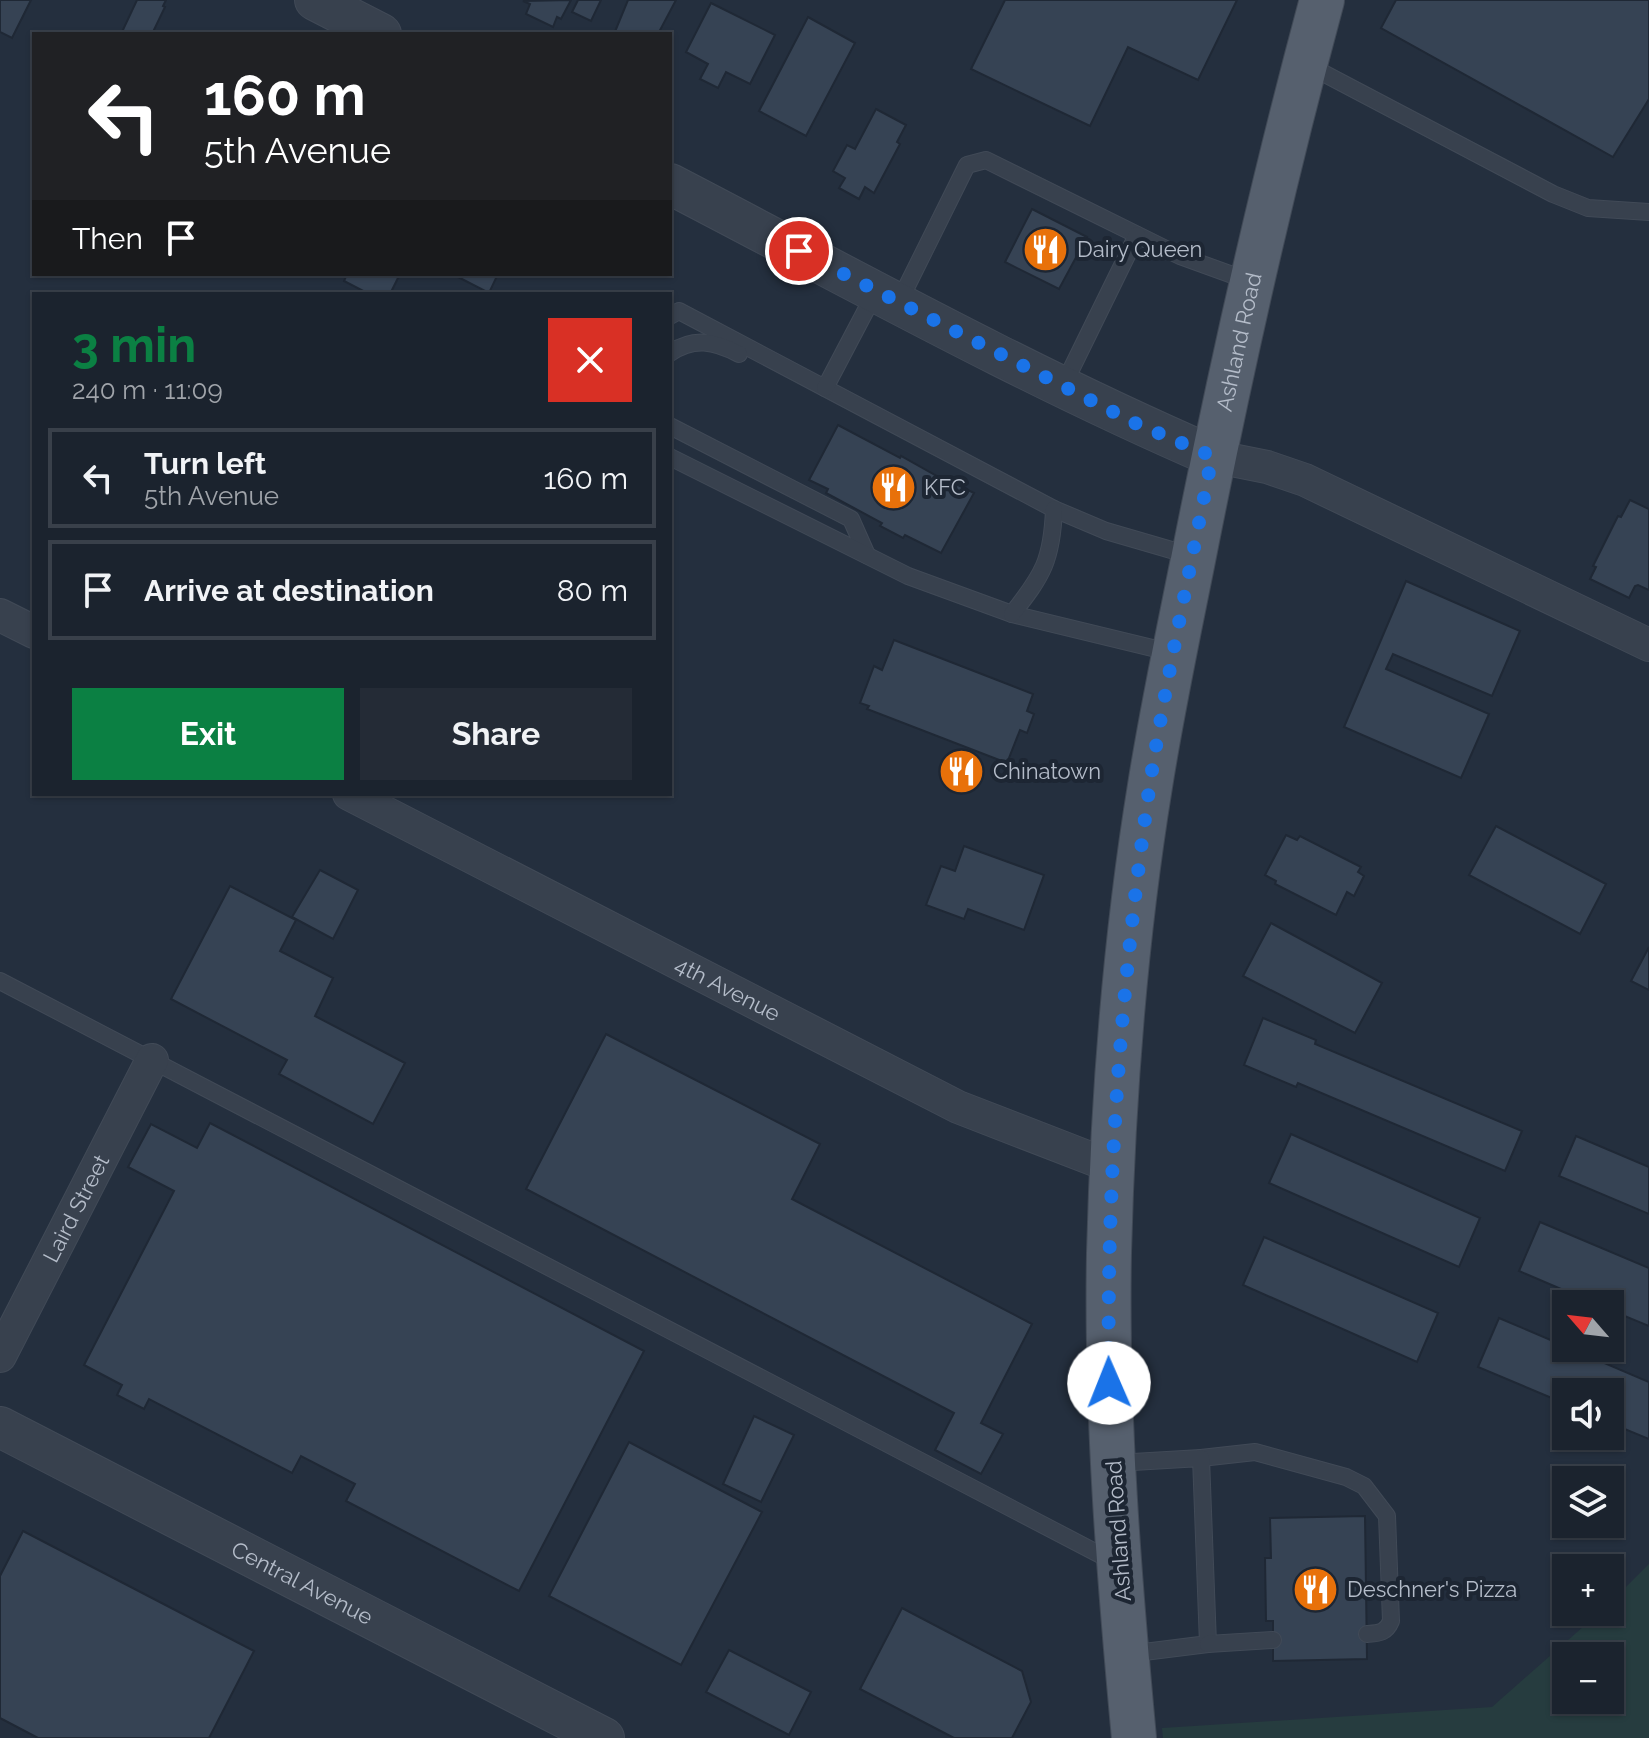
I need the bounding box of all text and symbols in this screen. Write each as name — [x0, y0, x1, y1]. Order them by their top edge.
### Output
text: 160 m — [204, 62, 366, 128]
icon: left — [72, 64, 176, 168]
text: 5th Avenue — [204, 129, 391, 171]
icon: arrive — [159, 216, 203, 260]
pin — [765, 217, 833, 285]
text: Then — [72, 221, 143, 256]
restaurant icon: Dairy Queen — [1022, 225, 1070, 273]
icon: arrive — [777, 229, 821, 273]
place label: Dairy Queen — [1077, 236, 1202, 262]
street label: Ashland Road — [1211, 270, 1267, 413]
text: 3 min — [72, 317, 196, 373]
button: close — [548, 318, 632, 402]
text: 240 m · 11:09 — [72, 375, 223, 405]
text: Turn left — [144, 446, 266, 481]
icon: left — [76, 456, 120, 500]
text: 160 m — [543, 461, 628, 496]
restaurant icon: KFC — [869, 463, 917, 511]
place label: KFC — [924, 474, 966, 500]
text: 5th Avenue — [144, 481, 279, 511]
icon: arrive — [76, 568, 120, 612]
text: Arrive at destination — [144, 573, 434, 608]
text: 80 m — [557, 573, 628, 608]
button: Exit — [72, 688, 344, 780]
button: Share — [360, 688, 632, 780]
restaurant icon: Chinatown — [938, 747, 986, 795]
place label: Chinatown — [993, 758, 1101, 784]
street label: 4th Avenue — [671, 951, 785, 1026]
street label: Laird Street — [37, 1150, 114, 1266]
north arrow — [1552, 1290, 1624, 1362]
map controls — [1552, 1290, 1624, 1714]
position arrow — [1067, 1341, 1151, 1425]
button: sound — [1552, 1378, 1624, 1450]
street label: Ashland Road — [1100, 1460, 1136, 1602]
button: layers — [1552, 1466, 1624, 1538]
street label: Central Avenue — [227, 1536, 377, 1630]
button: + — [1552, 1554, 1624, 1626]
restaurant icon: Deschner's Pizza — [1292, 1565, 1340, 1613]
place label: Deschner's Pizza — [1347, 1576, 1517, 1602]
button: − — [1552, 1642, 1624, 1714]

